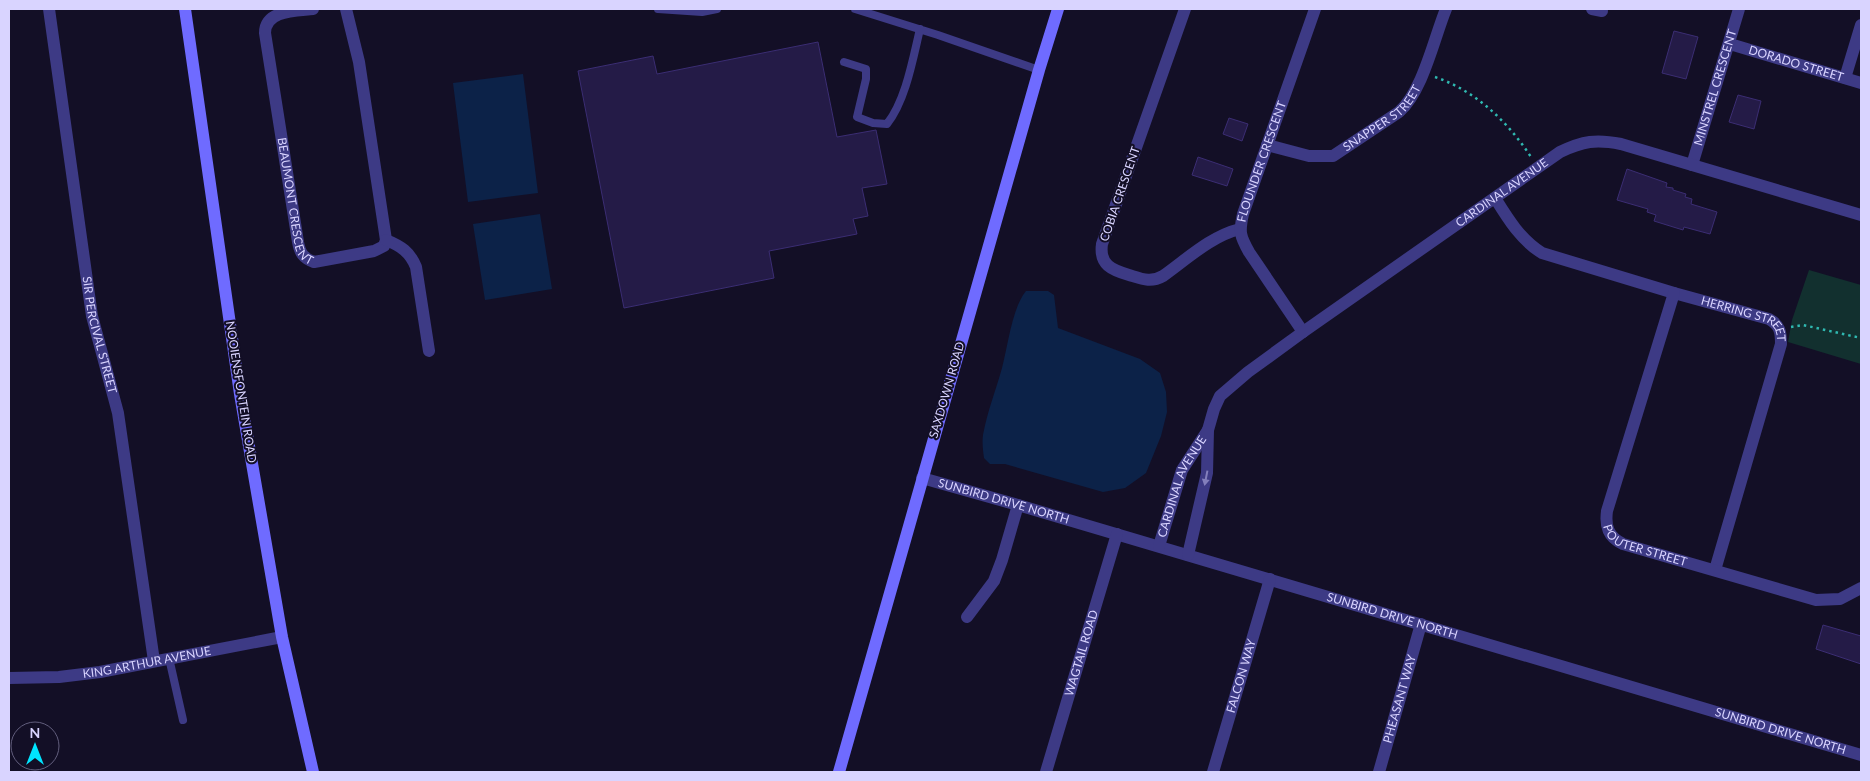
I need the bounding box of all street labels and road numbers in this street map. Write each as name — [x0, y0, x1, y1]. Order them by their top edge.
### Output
street label: MINSTREL CRESCENT — [1690, 27, 1740, 147]
street label: DORADO STREET — [1747, 42, 1846, 84]
street label: SNAPPER STREET — [1340, 82, 1424, 154]
street label: FLOUNDER CRESCENT — [1234, 99, 1289, 223]
street label: BEAUMONT CRESCENT — [275, 136, 316, 268]
street label: COBIA CRESCENT — [1096, 144, 1143, 243]
street label: CARDINAL AVENUE — [1452, 155, 1551, 230]
street label: SIR PERCIVAL STREET — [80, 275, 120, 395]
street label: HERRING STREET — [1699, 293, 1789, 342]
street label: NOOIENSFONTEIN ROAD — [223, 320, 260, 464]
street label: SAXDOWN ROAD — [926, 340, 967, 440]
street label: CARDINAL AVENUE — [1154, 433, 1209, 539]
street label: SUNBIRD DRIVE NORTH — [937, 475, 1071, 527]
street label: POUTER STREET — [1600, 522, 1689, 569]
street label: SUNBIRD DRIVE NORTH — [1325, 589, 1460, 642]
street label: WAGTAIL ROAD — [1061, 608, 1101, 698]
street label: FALCON WAY — [1223, 637, 1259, 715]
street label: KING ARTHUR AVENUE — [82, 643, 212, 681]
street label: PHEASANT WAY — [1380, 652, 1419, 745]
street label: SUNBIRD DRIVE NORTH — [1713, 704, 1848, 757]

